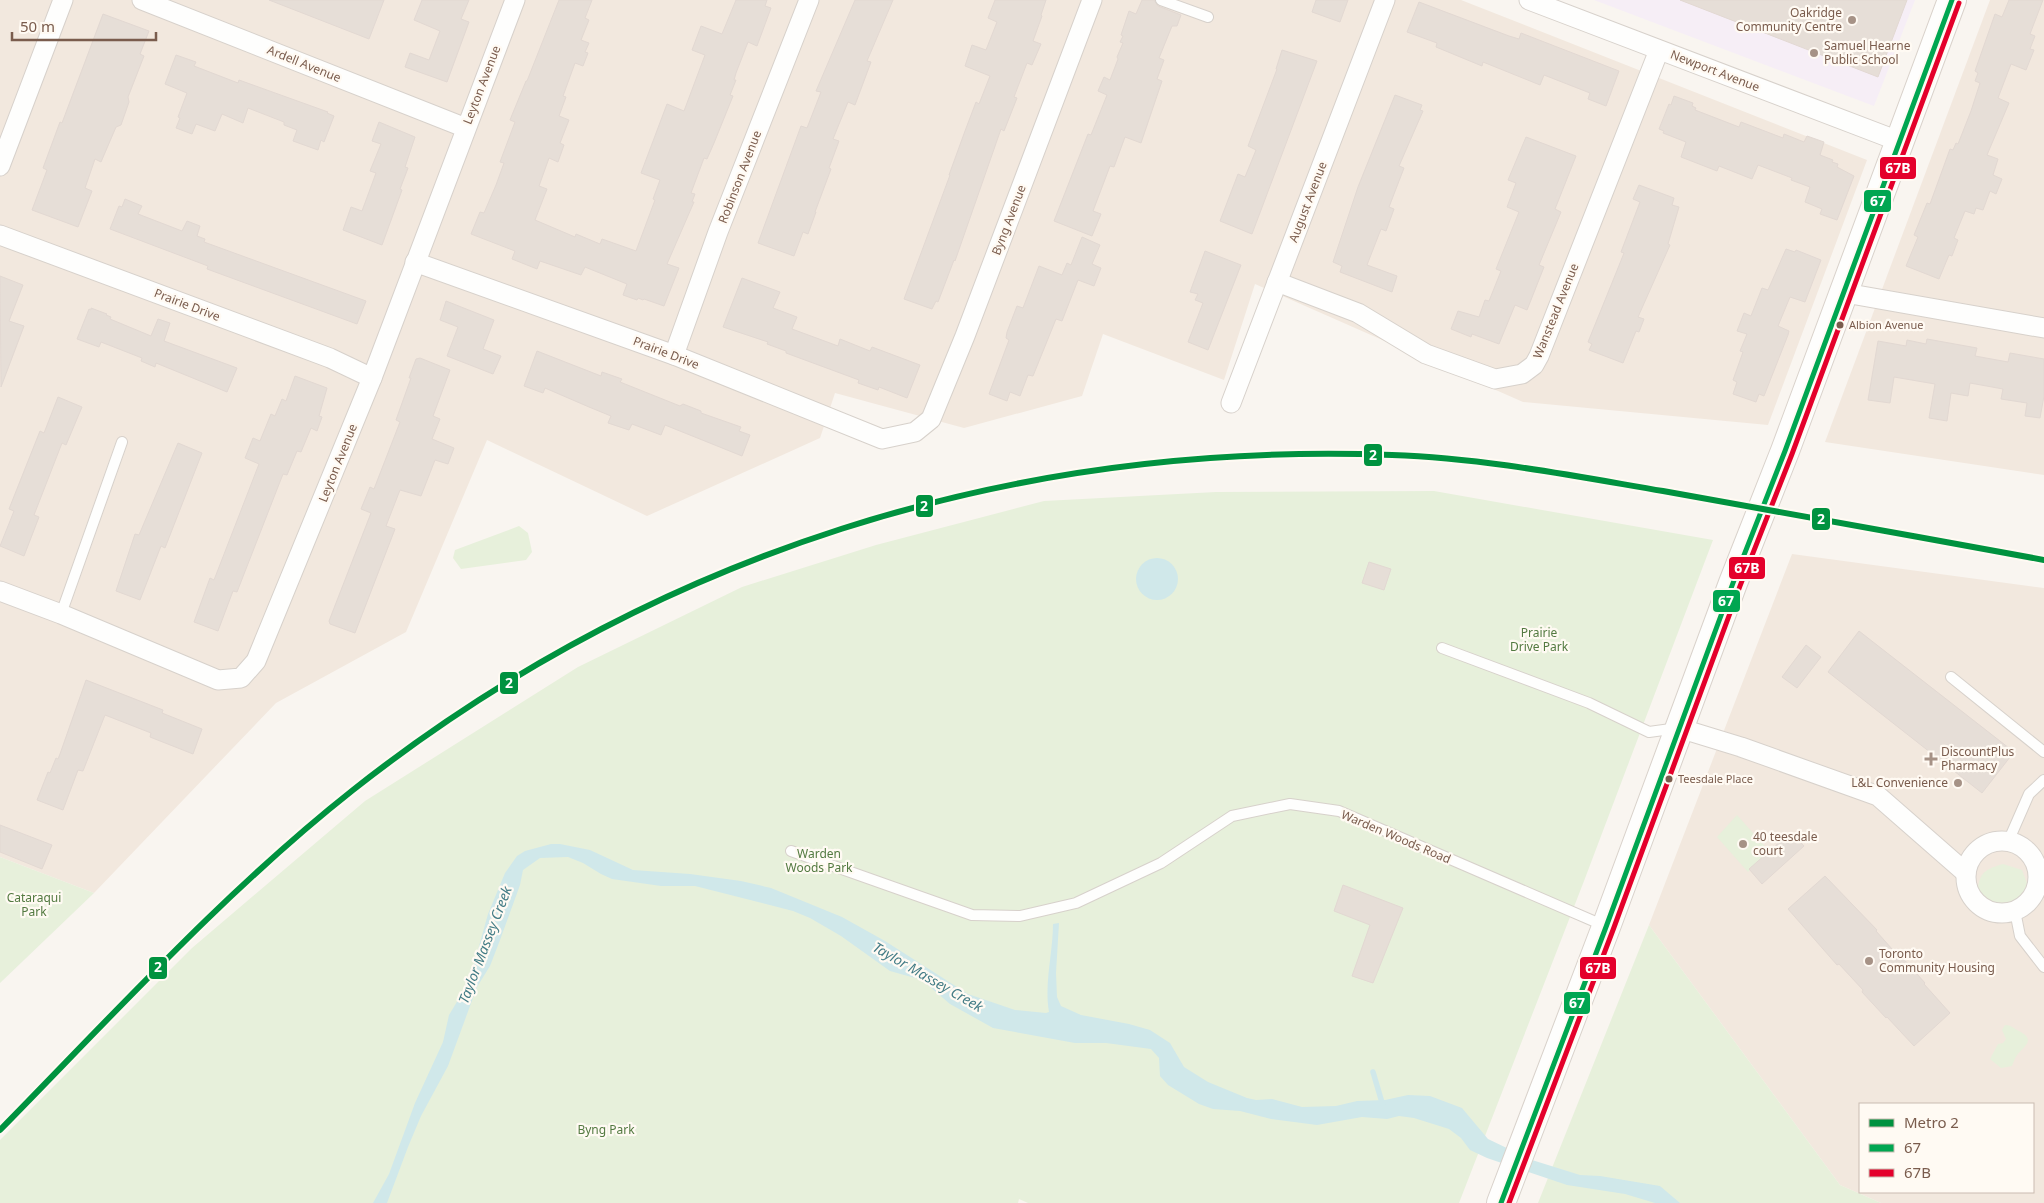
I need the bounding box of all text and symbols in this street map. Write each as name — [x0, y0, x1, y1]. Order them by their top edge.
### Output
place label: Oakridge Community Centre — [1736, 4, 1842, 35]
scale bar — [12, 10, 156, 42]
marker: Oakridge Community Centre — [1846, 14, 1858, 26]
text: 50 m — [20, 16, 55, 36]
place label: Samuel Hearne Public School — [1824, 37, 1911, 68]
street label: Ardell Avenue — [265, 41, 344, 86]
street label: Leyton Avenue — [459, 43, 504, 127]
street label: Newport Avenue — [1668, 46, 1762, 95]
marker: Samuel Hearne Public School — [1808, 47, 1820, 59]
street label: Robinson Avenue — [714, 128, 765, 226]
line badge: 67B — [1879, 156, 1917, 180]
text: 67B — [1885, 158, 1911, 177]
street label: August Avenue — [1284, 159, 1331, 245]
street label: Byng Avenue — [987, 182, 1030, 257]
line badge: 67 — [1863, 189, 1892, 213]
text: 67 — [1870, 191, 1886, 210]
street label: Wanstead Avenue — [1529, 260, 1582, 361]
street label: Prairie Drive — [152, 284, 223, 325]
place label: Albion Avenue — [1849, 317, 1923, 332]
marker: Albion Avenue — [1835, 320, 1845, 330]
street label: Prairie Drive — [631, 332, 702, 373]
street label: Leyton Avenue — [314, 421, 361, 505]
line badge: 2 — [1363, 443, 1383, 467]
text: 2 — [1369, 445, 1377, 464]
line badge: 2 — [915, 494, 934, 518]
text: 2 — [920, 496, 928, 515]
line badge: 2 — [1811, 507, 1831, 531]
text: 2 — [1817, 509, 1825, 528]
line badge: 67B — [1728, 556, 1766, 580]
text: 67B — [1734, 558, 1760, 577]
line badge: 67 — [1712, 589, 1741, 613]
text: 67 — [1718, 591, 1734, 610]
park label: Prairie Drive Park — [1510, 624, 1569, 655]
line badge: 2 — [499, 671, 519, 695]
text: 2 — [505, 673, 513, 692]
place label: DiscountPlus Pharmacy — [1941, 743, 2015, 774]
marker: DiscountPlus Pharmacy — [1925, 753, 1937, 765]
place label: Teesdale Place — [1678, 771, 1753, 786]
marker: Teesdale Place — [1664, 774, 1674, 784]
place label: L&L Convenience — [1851, 774, 1948, 791]
marker: L&L Convenience — [1952, 777, 1964, 789]
street label: Warden Woods Road — [1339, 806, 1454, 867]
place label: 40 teesdale court — [1753, 828, 1818, 859]
marker: 40 teesdale court — [1737, 838, 1749, 850]
park label: Warden Woods Park — [785, 845, 853, 876]
water label: Taylor Massey Creek — [453, 882, 516, 1006]
park label: Cataraqui Park — [7, 889, 61, 920]
water label: Taylor Massey Creek — [870, 937, 988, 1016]
place label: Toronto Community Housing — [1879, 945, 1995, 976]
marker: Toronto Community Housing — [1863, 955, 1875, 967]
line badge: 2 — [148, 956, 168, 980]
line badge: 67B — [1579, 956, 1617, 980]
text: 2 — [154, 957, 162, 976]
text: 67B — [1585, 958, 1611, 977]
line badge: 67 — [1563, 991, 1591, 1015]
text: 67 — [1569, 993, 1585, 1012]
legend — [1859, 1103, 2034, 1193]
text: Metro 2 — [1904, 1112, 1959, 1132]
park label: Byng Park — [577, 1121, 635, 1138]
text: 67 — [1904, 1137, 1921, 1157]
text: 67B — [1904, 1162, 1931, 1182]

